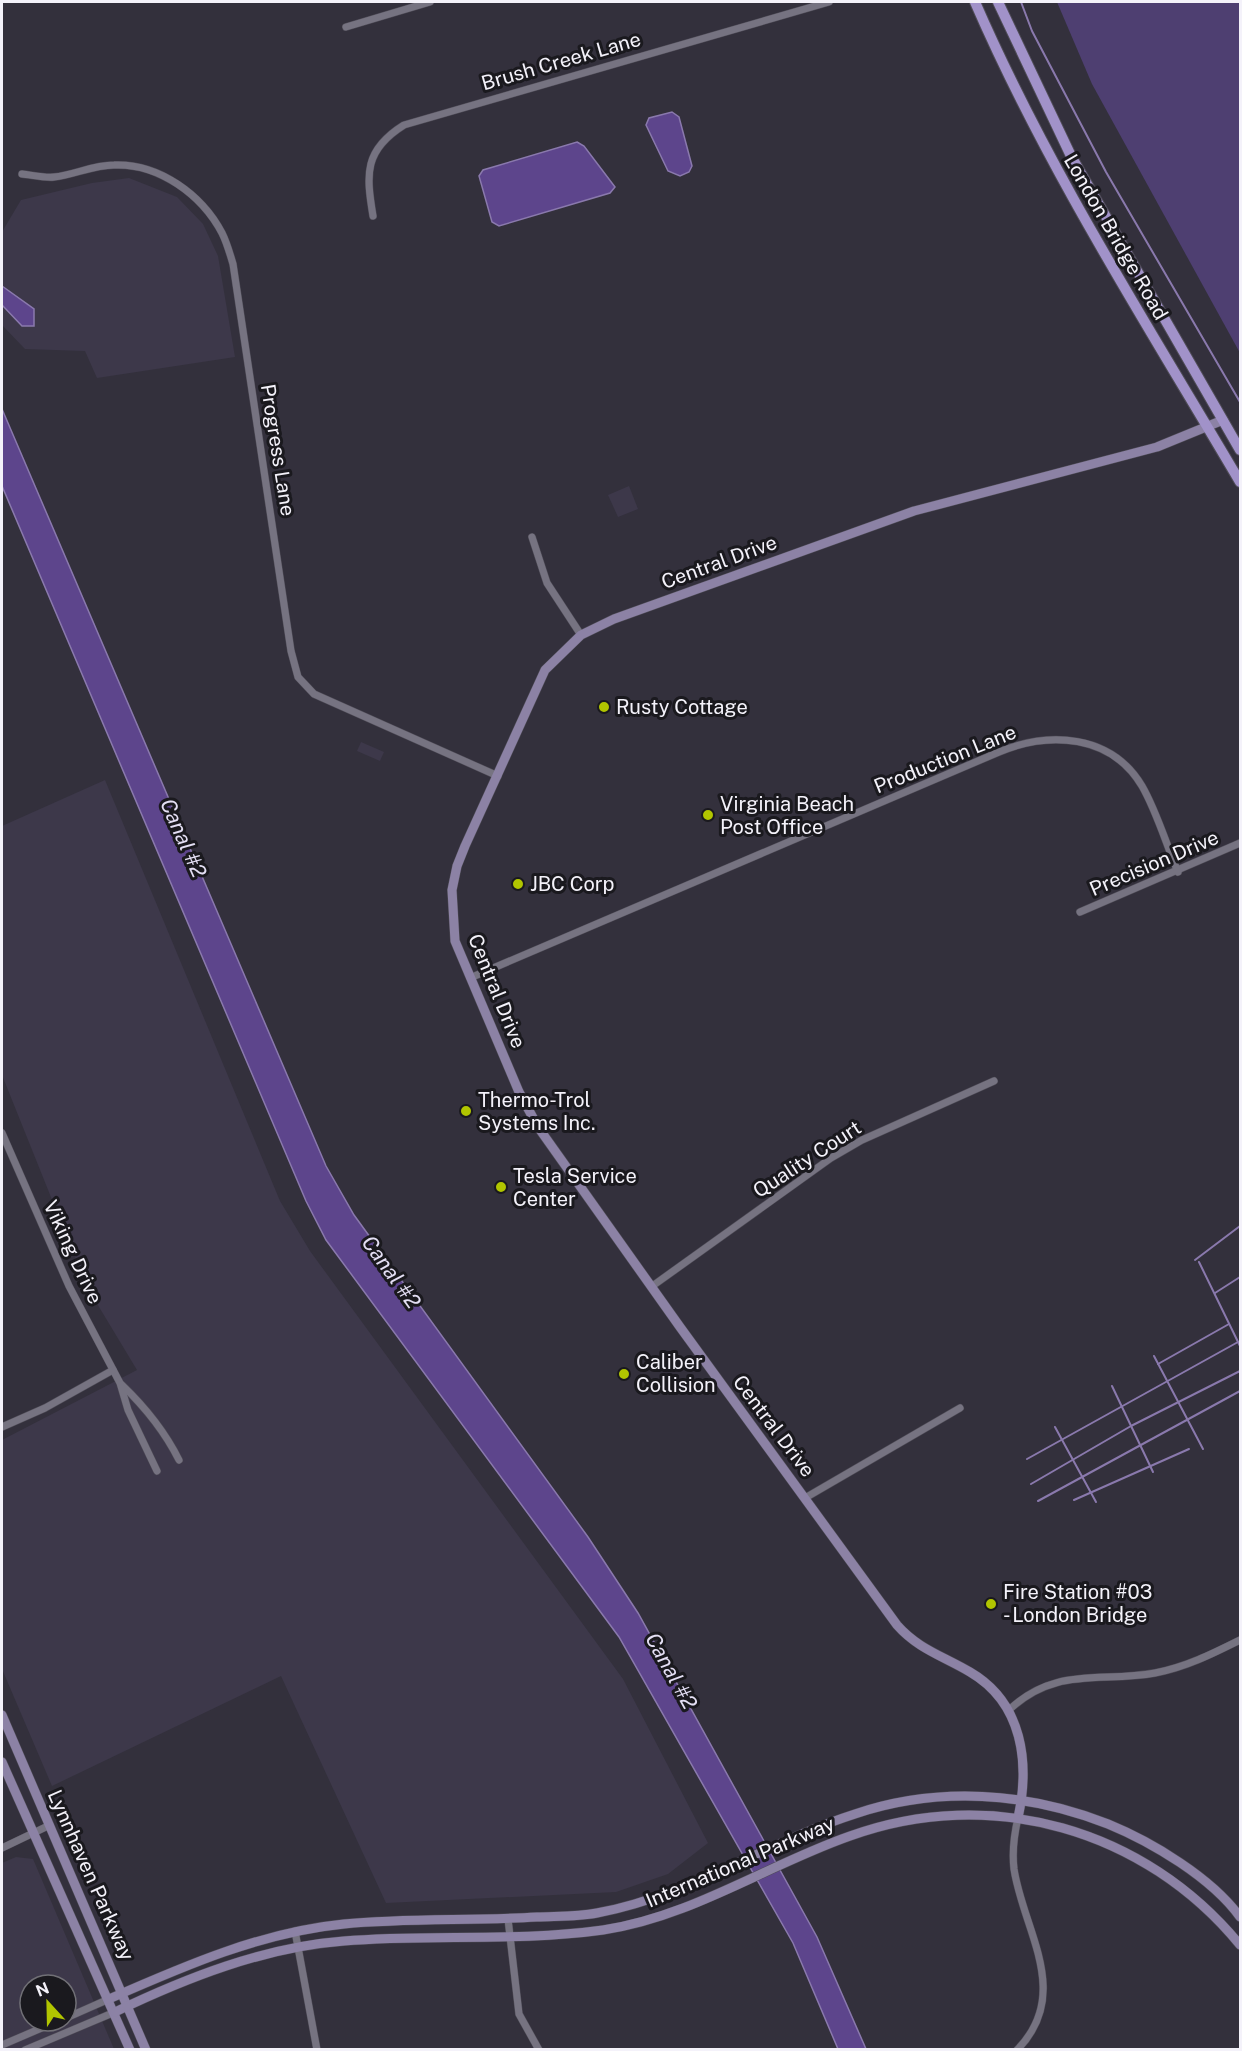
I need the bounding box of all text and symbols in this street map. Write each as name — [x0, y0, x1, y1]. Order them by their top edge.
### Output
street label: Brush Creek Lane — [479, 27, 643, 95]
street label: London Bridge Road — [1059, 150, 1173, 324]
street label: Progress Lane — [256, 382, 300, 518]
street label: Central Drive — [658, 530, 780, 594]
place label: Rusty Cottage — [616, 695, 748, 719]
marker: Rusty Cottage — [597, 700, 611, 714]
street label: Production Lane — [870, 720, 1020, 798]
place label: Virginia Beach Post Office — [720, 792, 854, 839]
water label: Canal #2 — [155, 795, 212, 881]
marker: Virginia Beach Post Office — [701, 808, 715, 822]
street label: Precision Drive — [1086, 825, 1222, 901]
place label: JBC Corp — [530, 872, 615, 896]
marker: JBC Corp — [511, 877, 525, 891]
street label: Central Drive — [463, 930, 531, 1052]
place label: Thermo-Trol Systems Inc. — [478, 1088, 595, 1135]
marker: Thermo-Trol Systems Inc. — [459, 1104, 473, 1118]
street label: Quality Court — [749, 1115, 865, 1203]
place label: Tesla Service Center — [513, 1164, 637, 1211]
marker: Tesla Service Center — [494, 1180, 508, 1194]
street label: Viking Drive — [39, 1196, 107, 1308]
water label: Canal #2 — [357, 1231, 426, 1313]
place label: Caliber Collision — [636, 1350, 716, 1397]
marker: Caliber Collision — [617, 1367, 631, 1381]
street label: Central Drive — [728, 1370, 820, 1482]
place label: Fire Station #03 - London Bridge — [1003, 1580, 1152, 1627]
marker: Fire Station #03 - London Bridge — [984, 1597, 998, 1611]
water label: Canal #2 — [640, 1628, 703, 1713]
street label: Lynnhaven Parkway — [43, 1786, 140, 1964]
street label: International Parkway — [642, 1811, 838, 1913]
north arrow — [18, 1973, 78, 2033]
text: N — [33, 1978, 52, 2001]

